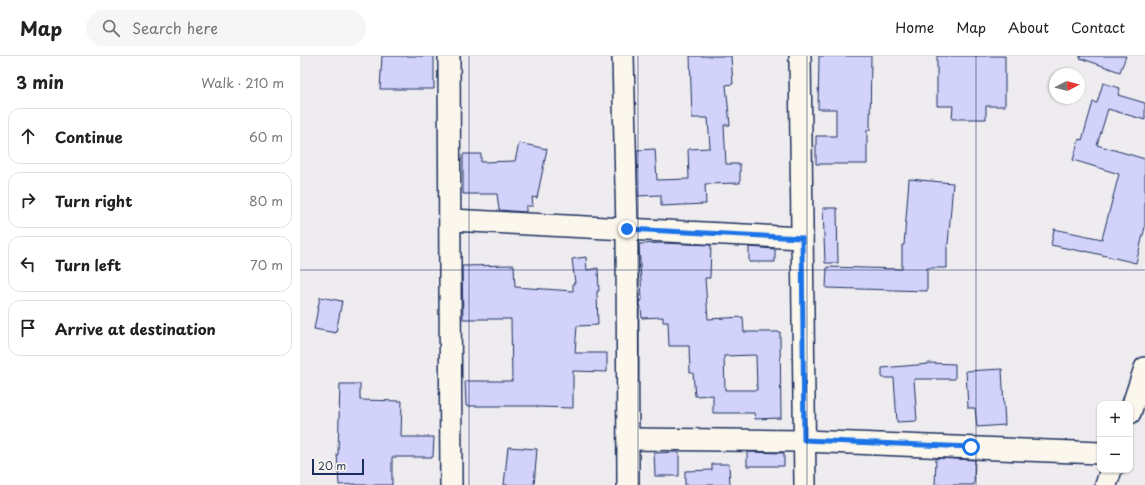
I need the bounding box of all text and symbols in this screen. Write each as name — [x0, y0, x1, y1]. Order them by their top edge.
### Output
search box — [86, 10, 366, 46]
text: Map — [20, 14, 62, 42]
text: Search here — [132, 16, 218, 39]
icon: search — [100, 17, 122, 39]
text: Home — [895, 17, 934, 38]
text: Map — [956, 17, 986, 38]
text: About — [1008, 17, 1049, 38]
text: Contact — [1071, 17, 1125, 38]
north arrow — [1049, 68, 1085, 104]
text: 3 min — [16, 69, 64, 95]
text: Walk · 210 m — [201, 73, 284, 92]
icon: ahead — [17, 125, 39, 147]
text: Continue — [55, 125, 123, 148]
text: 60 m — [249, 127, 283, 146]
icon: right — [17, 189, 39, 211]
text: Turn right — [55, 189, 132, 212]
text: 80 m — [249, 191, 283, 210]
route end — [618, 220, 636, 238]
icon: left — [17, 253, 39, 275]
text: Turn left — [55, 253, 121, 276]
text: 70 m — [250, 255, 283, 274]
icon: arrive — [17, 317, 39, 339]
text: Arrive at destination — [55, 317, 216, 340]
map controls — [1097, 401, 1133, 473]
button: + — [1097, 401, 1133, 437]
button: − — [1097, 437, 1133, 473]
route start — [962, 438, 980, 456]
scale bar — [312, 457, 364, 476]
text: 20 m — [318, 457, 346, 474]

